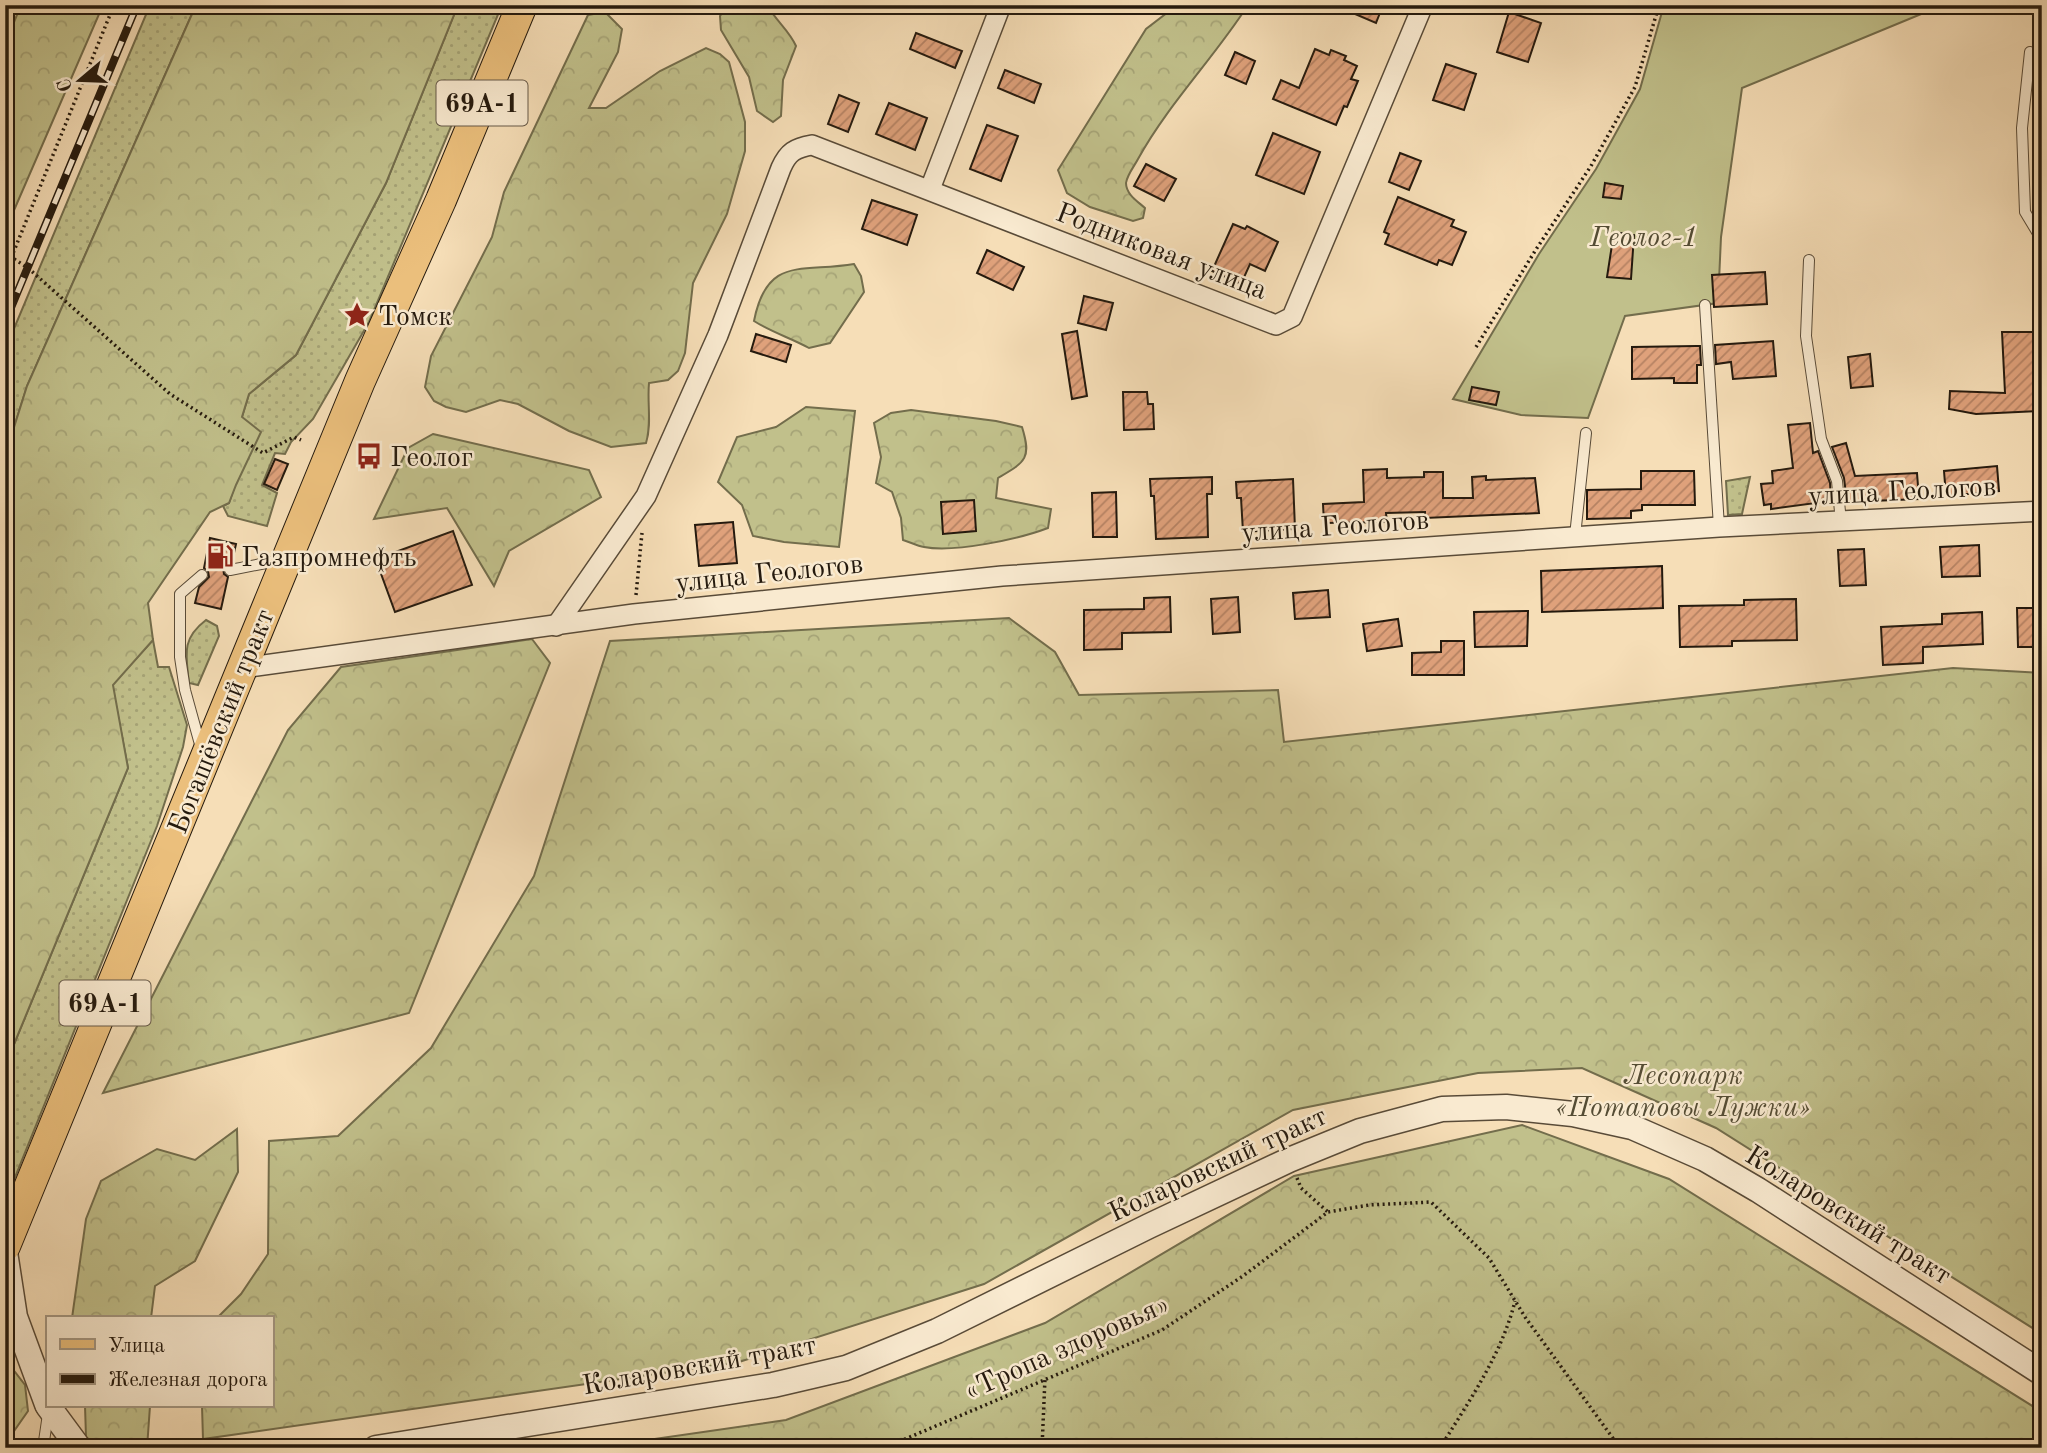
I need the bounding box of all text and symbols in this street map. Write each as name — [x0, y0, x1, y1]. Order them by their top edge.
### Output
north arrow — [46, 46, 116, 116]
text: С — [55, 76, 77, 94]
road number: 69А-1 — [436, 80, 528, 125]
street label: Родниковая улица — [1051, 200, 1271, 306]
park label: Геолог-1 — [1589, 225, 1698, 253]
place icon: Томск — [342, 300, 372, 330]
place label: Томск — [378, 304, 452, 332]
bus stop icon: Геолог — [354, 441, 384, 471]
place label: Геолог — [390, 445, 473, 473]
street label: улица Геологов — [1807, 474, 1997, 512]
street label: улица Геологов — [1240, 507, 1430, 549]
fuel station icon: Газпромнефть — [205, 541, 235, 571]
place label: Газпромнефть — [241, 545, 417, 573]
street label: улица Геологов — [674, 551, 865, 599]
street label: Богашёвский тракт — [165, 606, 281, 838]
road number: 69А-1 — [60, 980, 150, 1026]
park label: Лесопарк «Потаповы Лужки» — [1555, 1063, 1811, 1123]
street label: Коларовский тракт — [1105, 1103, 1332, 1229]
street label: Коларовский тракт — [1739, 1142, 1955, 1291]
street label: «Тропа здоровья» — [960, 1291, 1174, 1407]
legend — [46, 1316, 273, 1408]
street label: Коларовский тракт — [580, 1333, 819, 1401]
text: Улица — [108, 1336, 165, 1357]
text: Железная дорога — [108, 1370, 268, 1391]

